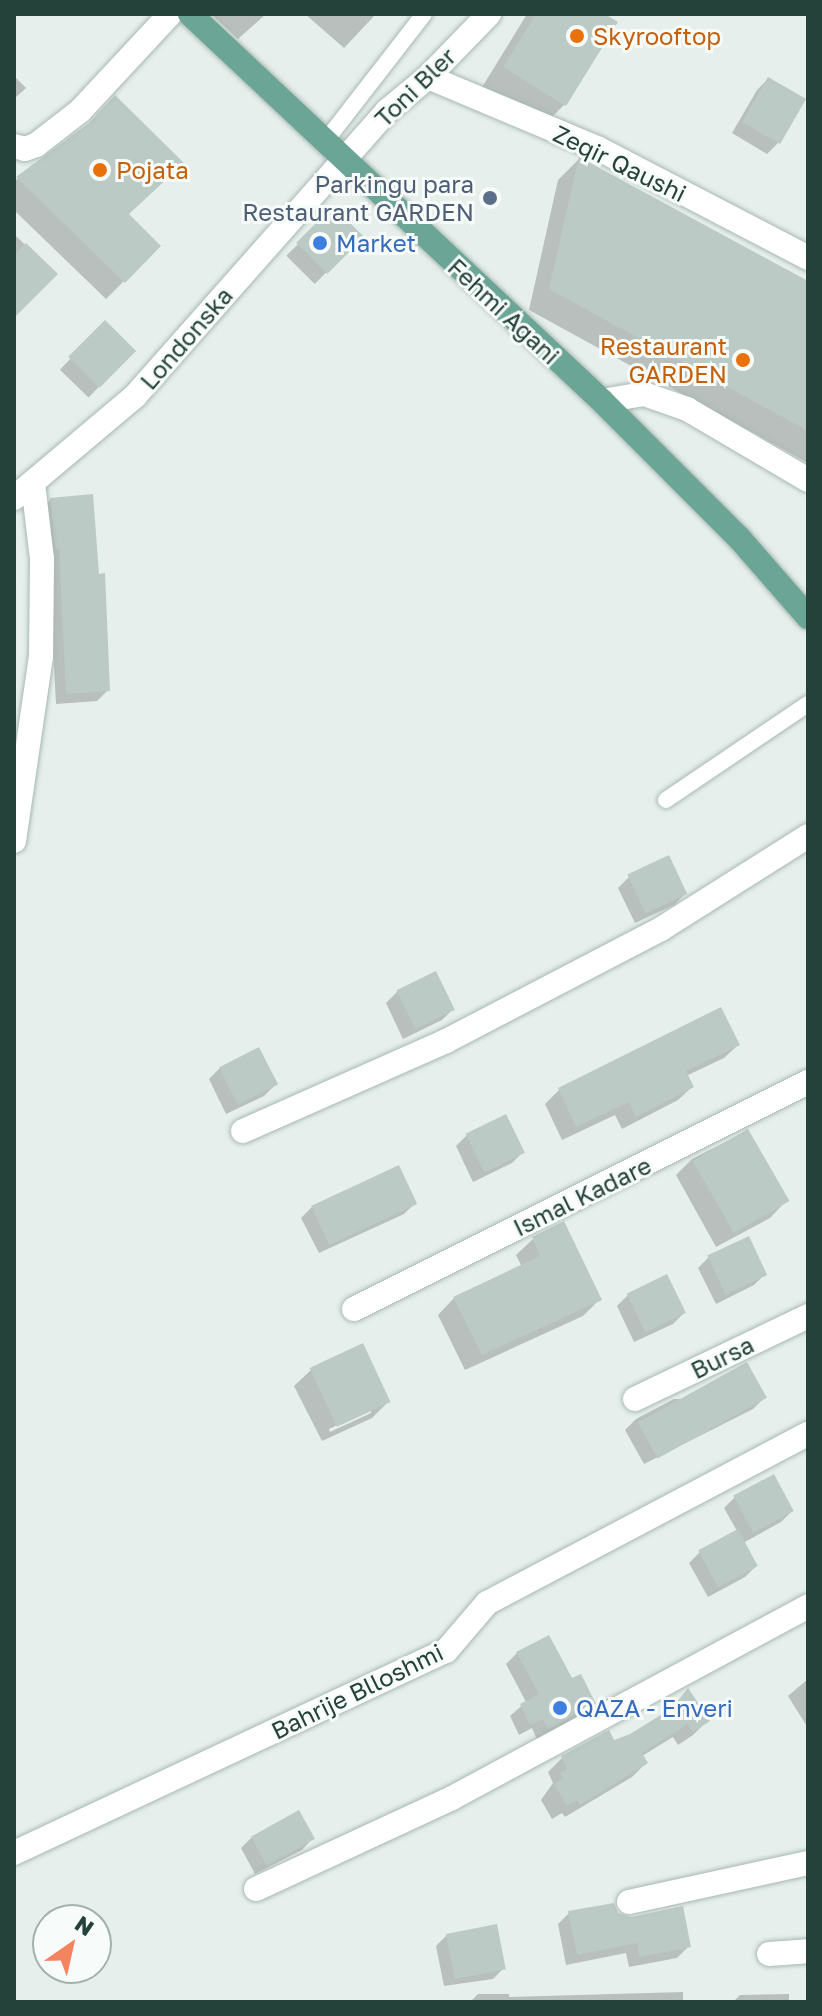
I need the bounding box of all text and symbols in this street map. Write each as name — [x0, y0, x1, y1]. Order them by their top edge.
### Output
place label: Skyrooftop — [593, 22, 721, 50]
marker: Skyrooftop — [568, 27, 586, 45]
street label: Toni Bler — [369, 42, 461, 132]
street label: Zeqir Qaushi — [549, 118, 691, 208]
place label: Pojata — [116, 156, 189, 184]
marker: Pojata — [91, 161, 109, 179]
place label: Parkingu para Restaurant GARDEN — [242, 170, 474, 226]
marker: Parkingu para Restaurant GARDEN — [481, 189, 499, 207]
place label: Market — [336, 229, 416, 257]
marker: Market — [311, 234, 329, 252]
street label: Fehmi Agani — [442, 252, 566, 370]
street label: Londonska — [134, 281, 238, 395]
place label: Restaurant GARDEN — [600, 332, 727, 388]
marker: Restaurant GARDEN — [734, 351, 752, 369]
street label: Ismal Kadare — [508, 1150, 656, 1242]
street label: Bursa — [686, 1330, 758, 1384]
street label: Bahrije Blloshmi — [267, 1637, 447, 1745]
place label: QAZA - Enveri — [576, 1694, 733, 1722]
marker: QAZA - Enveri — [551, 1699, 569, 1717]
north arrow — [32, 1904, 112, 1984]
text: N — [70, 1909, 99, 1941]

